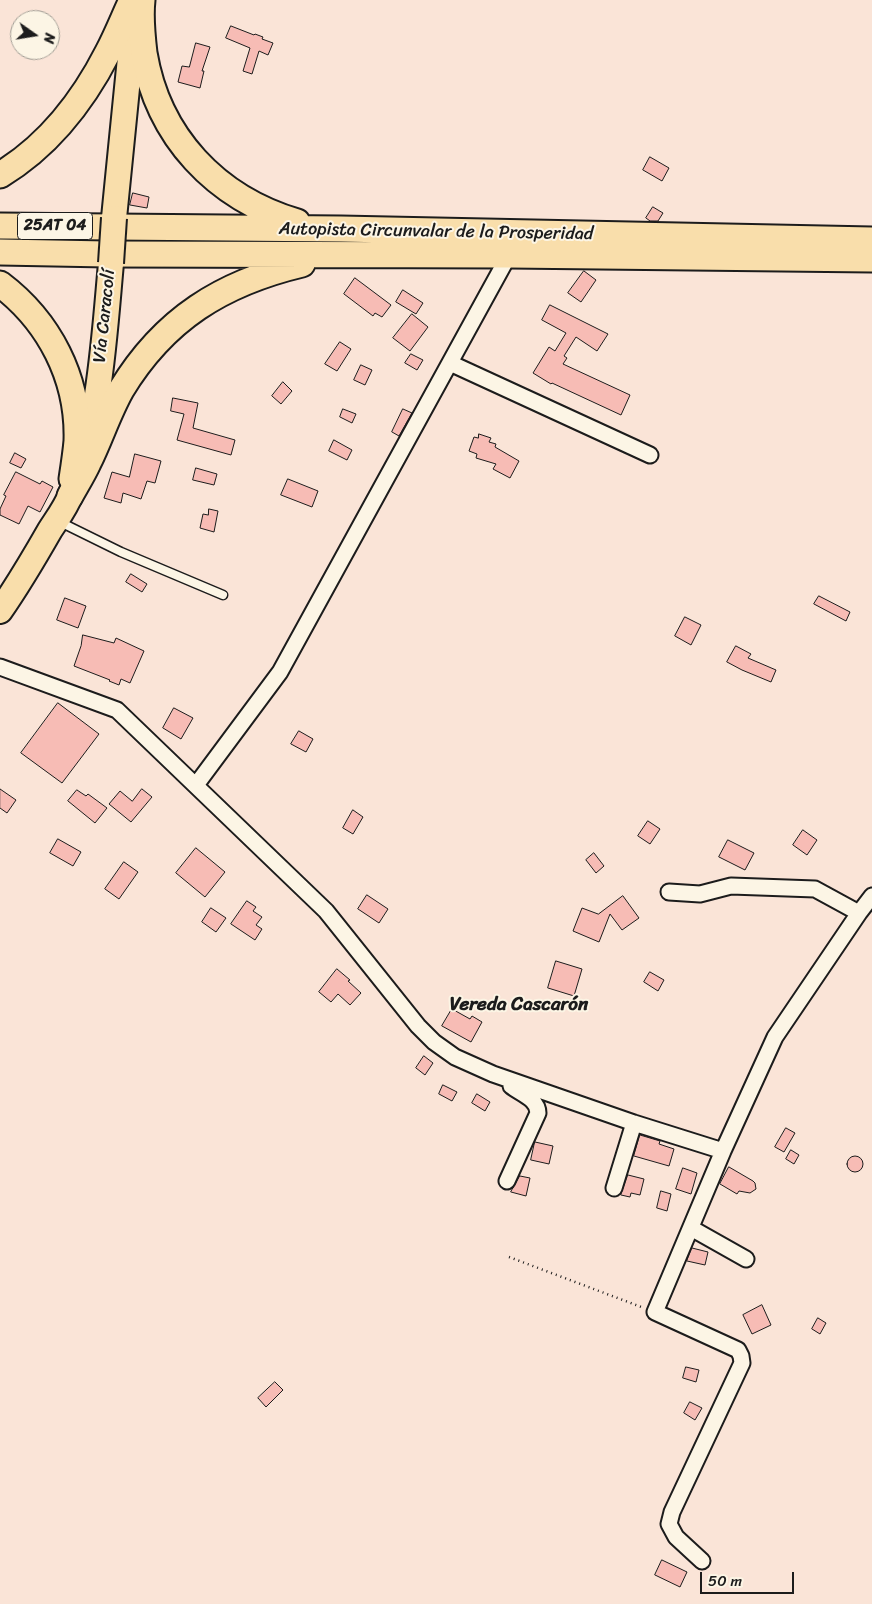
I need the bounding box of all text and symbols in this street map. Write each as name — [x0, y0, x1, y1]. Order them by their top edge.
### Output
north arrow — [10, 10, 60, 60]
text: N — [36, 31, 62, 46]
road number: 25AT 04 — [18, 212, 92, 240]
street label: Autopista Circunvalar de la Prosperidad — [279, 218, 593, 246]
street label: Vía Caracolí — [89, 268, 121, 364]
district label: Vereda Cascarón — [450, 994, 588, 1016]
scale bar — [702, 1562, 796, 1594]
text: 50 m — [708, 1568, 742, 1594]

